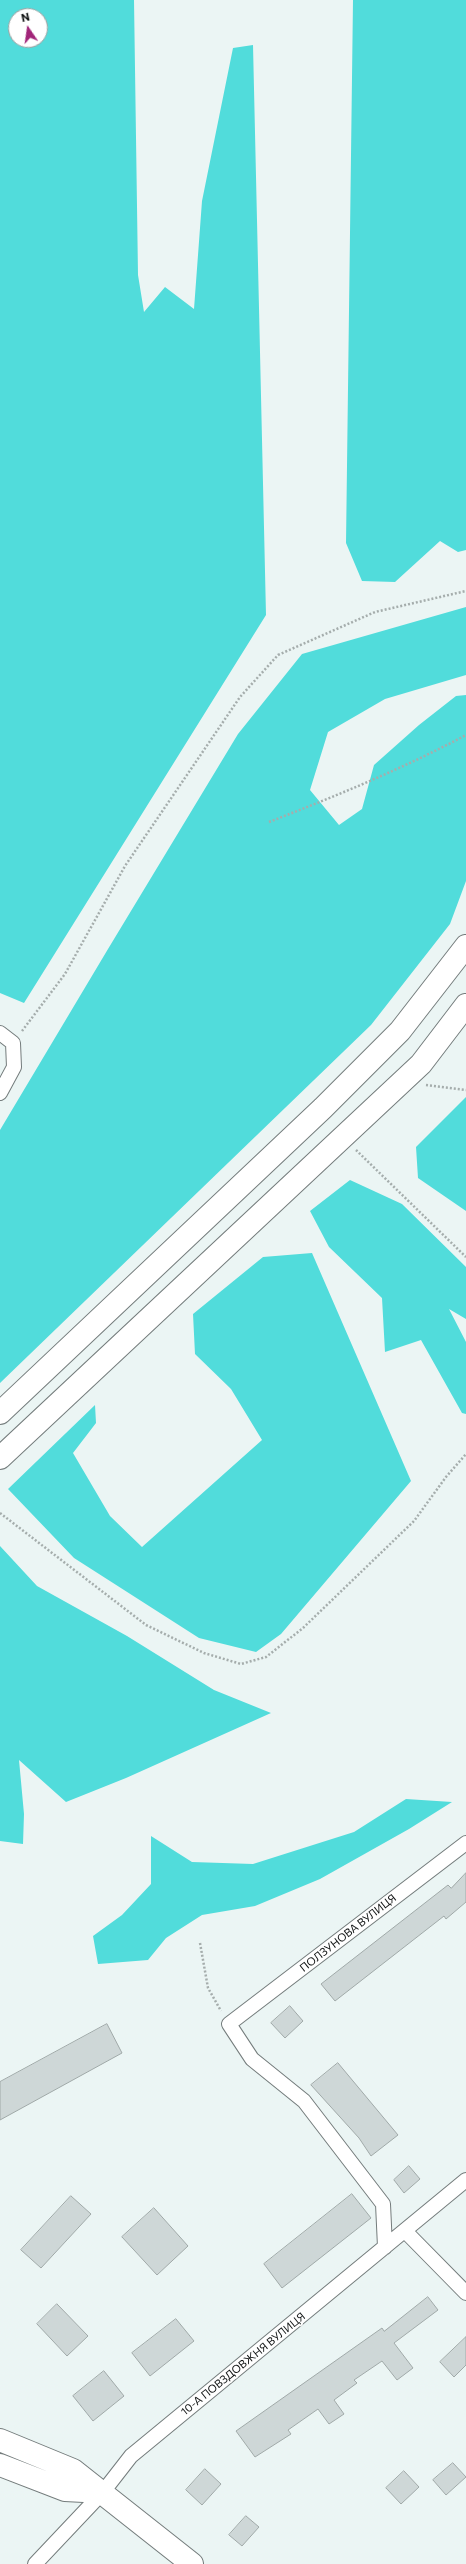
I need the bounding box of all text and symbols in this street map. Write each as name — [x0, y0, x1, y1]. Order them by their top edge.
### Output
north arrow — [8, 8, 48, 48]
text: N — [20, 10, 31, 24]
street label: ПОЛЗУНОВА ВУЛИЦЯ — [297, 1891, 399, 1975]
street label: 10-А ПОВЗДОВЖНЯ ВУЛИЦЯ — [178, 2310, 308, 2418]

